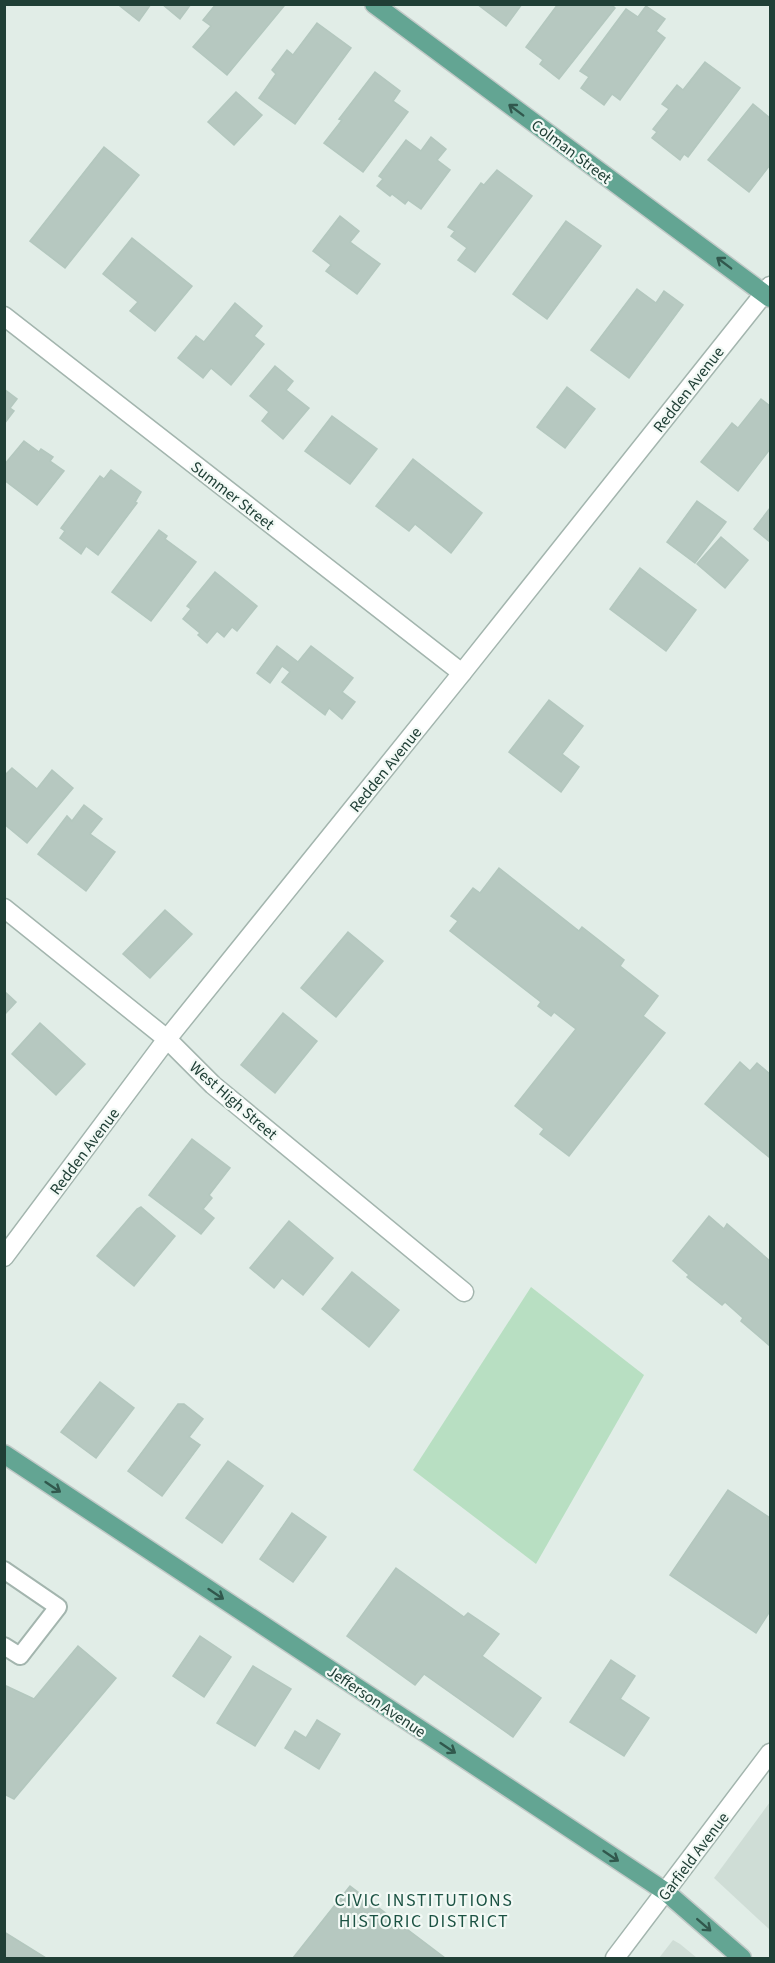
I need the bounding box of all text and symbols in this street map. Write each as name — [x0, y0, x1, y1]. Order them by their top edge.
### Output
one-way arrow — [509, 103, 525, 116]
street label: Colman Street — [527, 114, 617, 190]
one-way arrow — [716, 257, 732, 270]
street label: Redden Avenue — [648, 342, 729, 437]
street label: Summer Street — [186, 456, 279, 536]
street label: Redden Avenue — [345, 722, 427, 817]
street label: West High Street — [185, 1056, 282, 1145]
street label: Redden Avenue — [45, 1103, 125, 1200]
one-way arrow — [45, 1480, 62, 1493]
one-way arrow — [207, 1588, 224, 1600]
street label: Jefferson Avenue — [323, 1661, 430, 1743]
one-way arrow — [440, 1742, 457, 1755]
street label: Garfield Avenue — [653, 1808, 734, 1905]
one-way arrow — [602, 1850, 619, 1862]
district label: CIVIC INSTITUTIONS HISTORIC DISTRICT — [335, 1888, 513, 1934]
one-way arrow — [696, 1919, 712, 1932]

